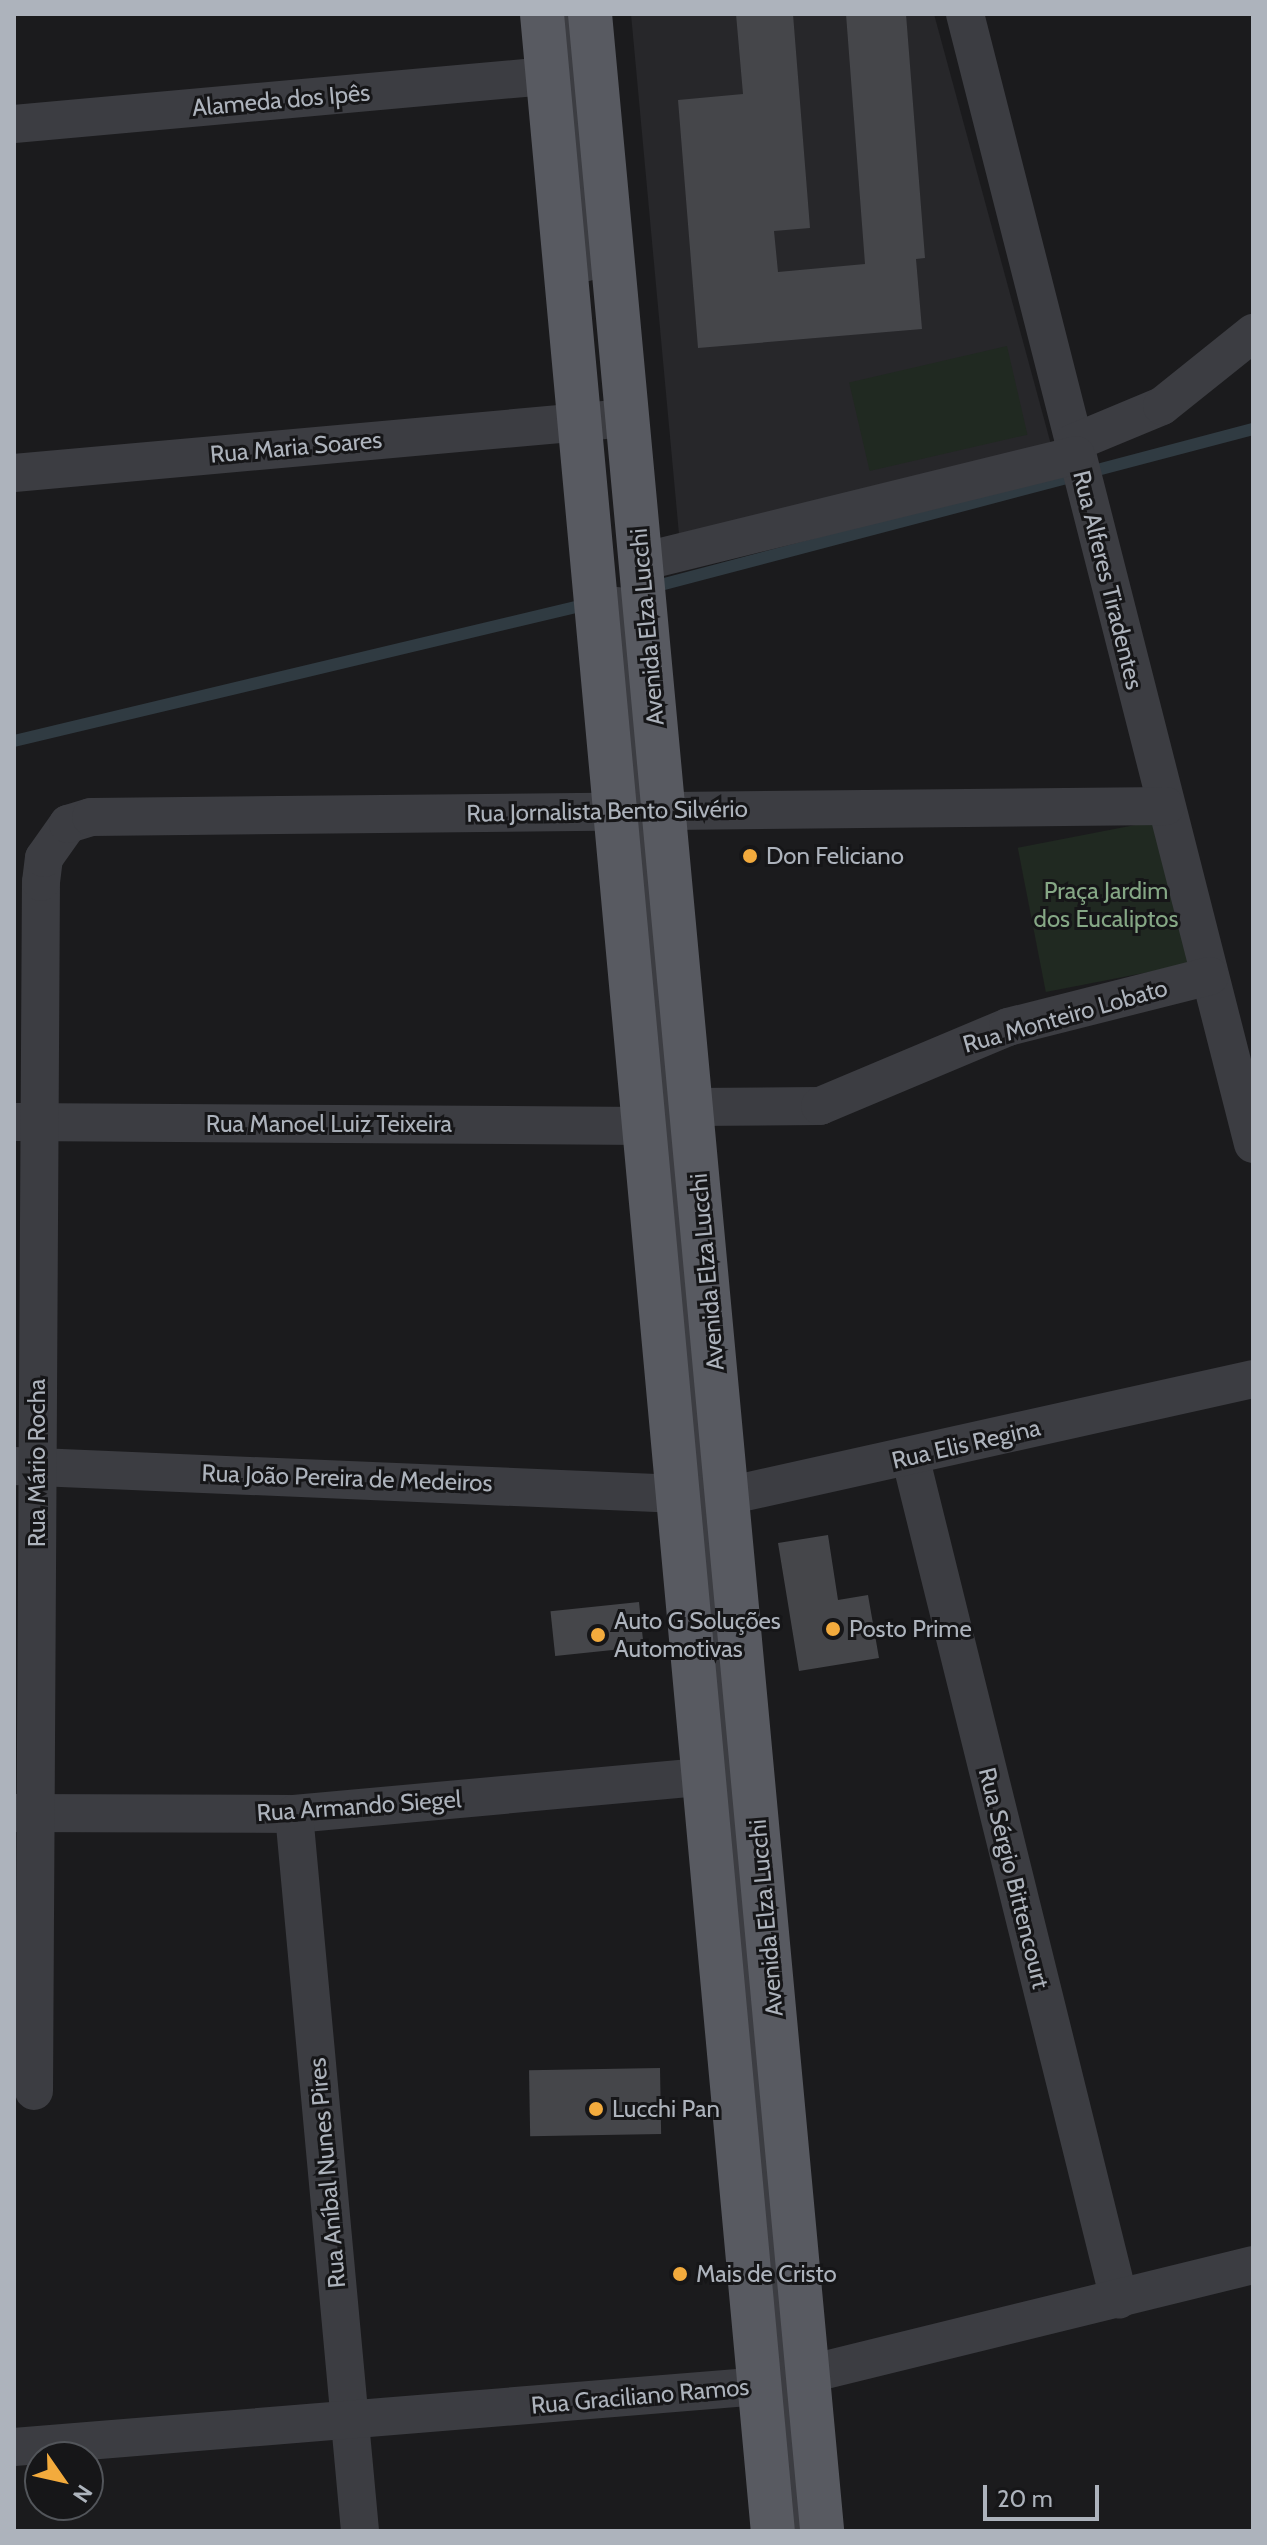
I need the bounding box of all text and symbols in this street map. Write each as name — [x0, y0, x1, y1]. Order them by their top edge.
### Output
street label: Alameda dos Ipês — [191, 78, 371, 122]
street label: Rua Maria Soares — [209, 425, 383, 469]
street label: Rua Alferes Tiradentes — [1067, 468, 1149, 692]
street label: Avenida Elza Lucchi — [624, 527, 670, 727]
street label: Rua Jornalista Bento Silvério — [466, 794, 748, 828]
place label: Don Feliciano — [766, 842, 904, 870]
marker: Don Feliciano — [741, 847, 759, 865]
park label: Praça Jardim dos Eucaliptos — [1034, 877, 1178, 933]
street label: Rua Monteiro Lobato — [959, 973, 1171, 1059]
street label: Rua Manoel Luiz Teixeira — [206, 1110, 452, 1138]
street label: Avenida Elza Lucchi — [684, 1172, 730, 1372]
street label: Rua Mário Rocha — [23, 1379, 51, 1547]
street label: Rua Elis Regina — [889, 1413, 1043, 1475]
street label: Rua João Pereira de Medeiros — [201, 1459, 493, 1497]
place label: Auto G Soluções Automotivas — [614, 1607, 781, 1663]
place label: Posto Prime — [849, 1615, 972, 1643]
marker: Posto Prime — [824, 1620, 842, 1638]
marker: Auto G Soluções Automotivas — [589, 1626, 607, 1644]
street label: Rua Sérgio Bittencourt — [973, 1765, 1055, 1991]
street label: Rua Armando Siegel — [256, 1784, 462, 1828]
street label: Avenida Elza Lucchi — [743, 1818, 789, 2018]
street label: Rua Aníbal Nunes Pires — [303, 2057, 351, 2289]
place label: Lucchi Pan — [612, 2095, 720, 2123]
marker: Lucchi Pan — [587, 2100, 605, 2118]
place label: Mais de Cristo — [696, 2260, 837, 2288]
marker: Mais de Cristo — [671, 2265, 689, 2283]
street label: Rua Graciliano Ramos — [530, 2372, 750, 2420]
north arrow — [24, 2441, 104, 2521]
scale bar — [987, 2469, 1103, 2519]
text: N — [67, 2480, 98, 2508]
text: 20 m — [997, 2484, 1053, 2513]

